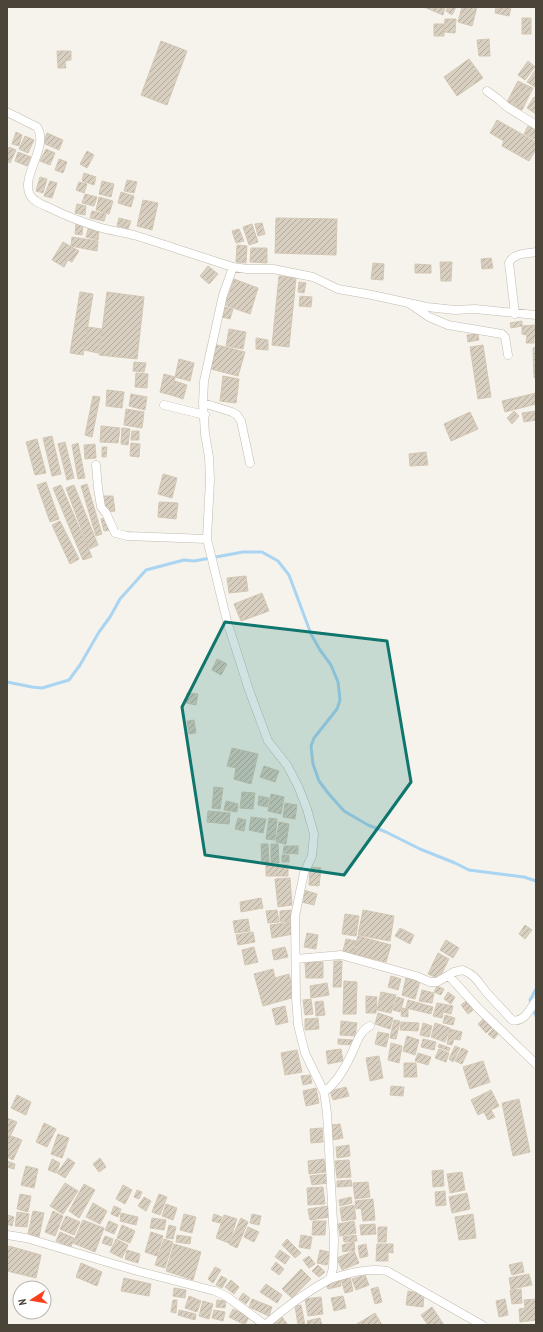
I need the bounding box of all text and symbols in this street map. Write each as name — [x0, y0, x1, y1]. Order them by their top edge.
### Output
north arrow — [12, 1280, 52, 1320]
text: N — [15, 1298, 30, 1306]

